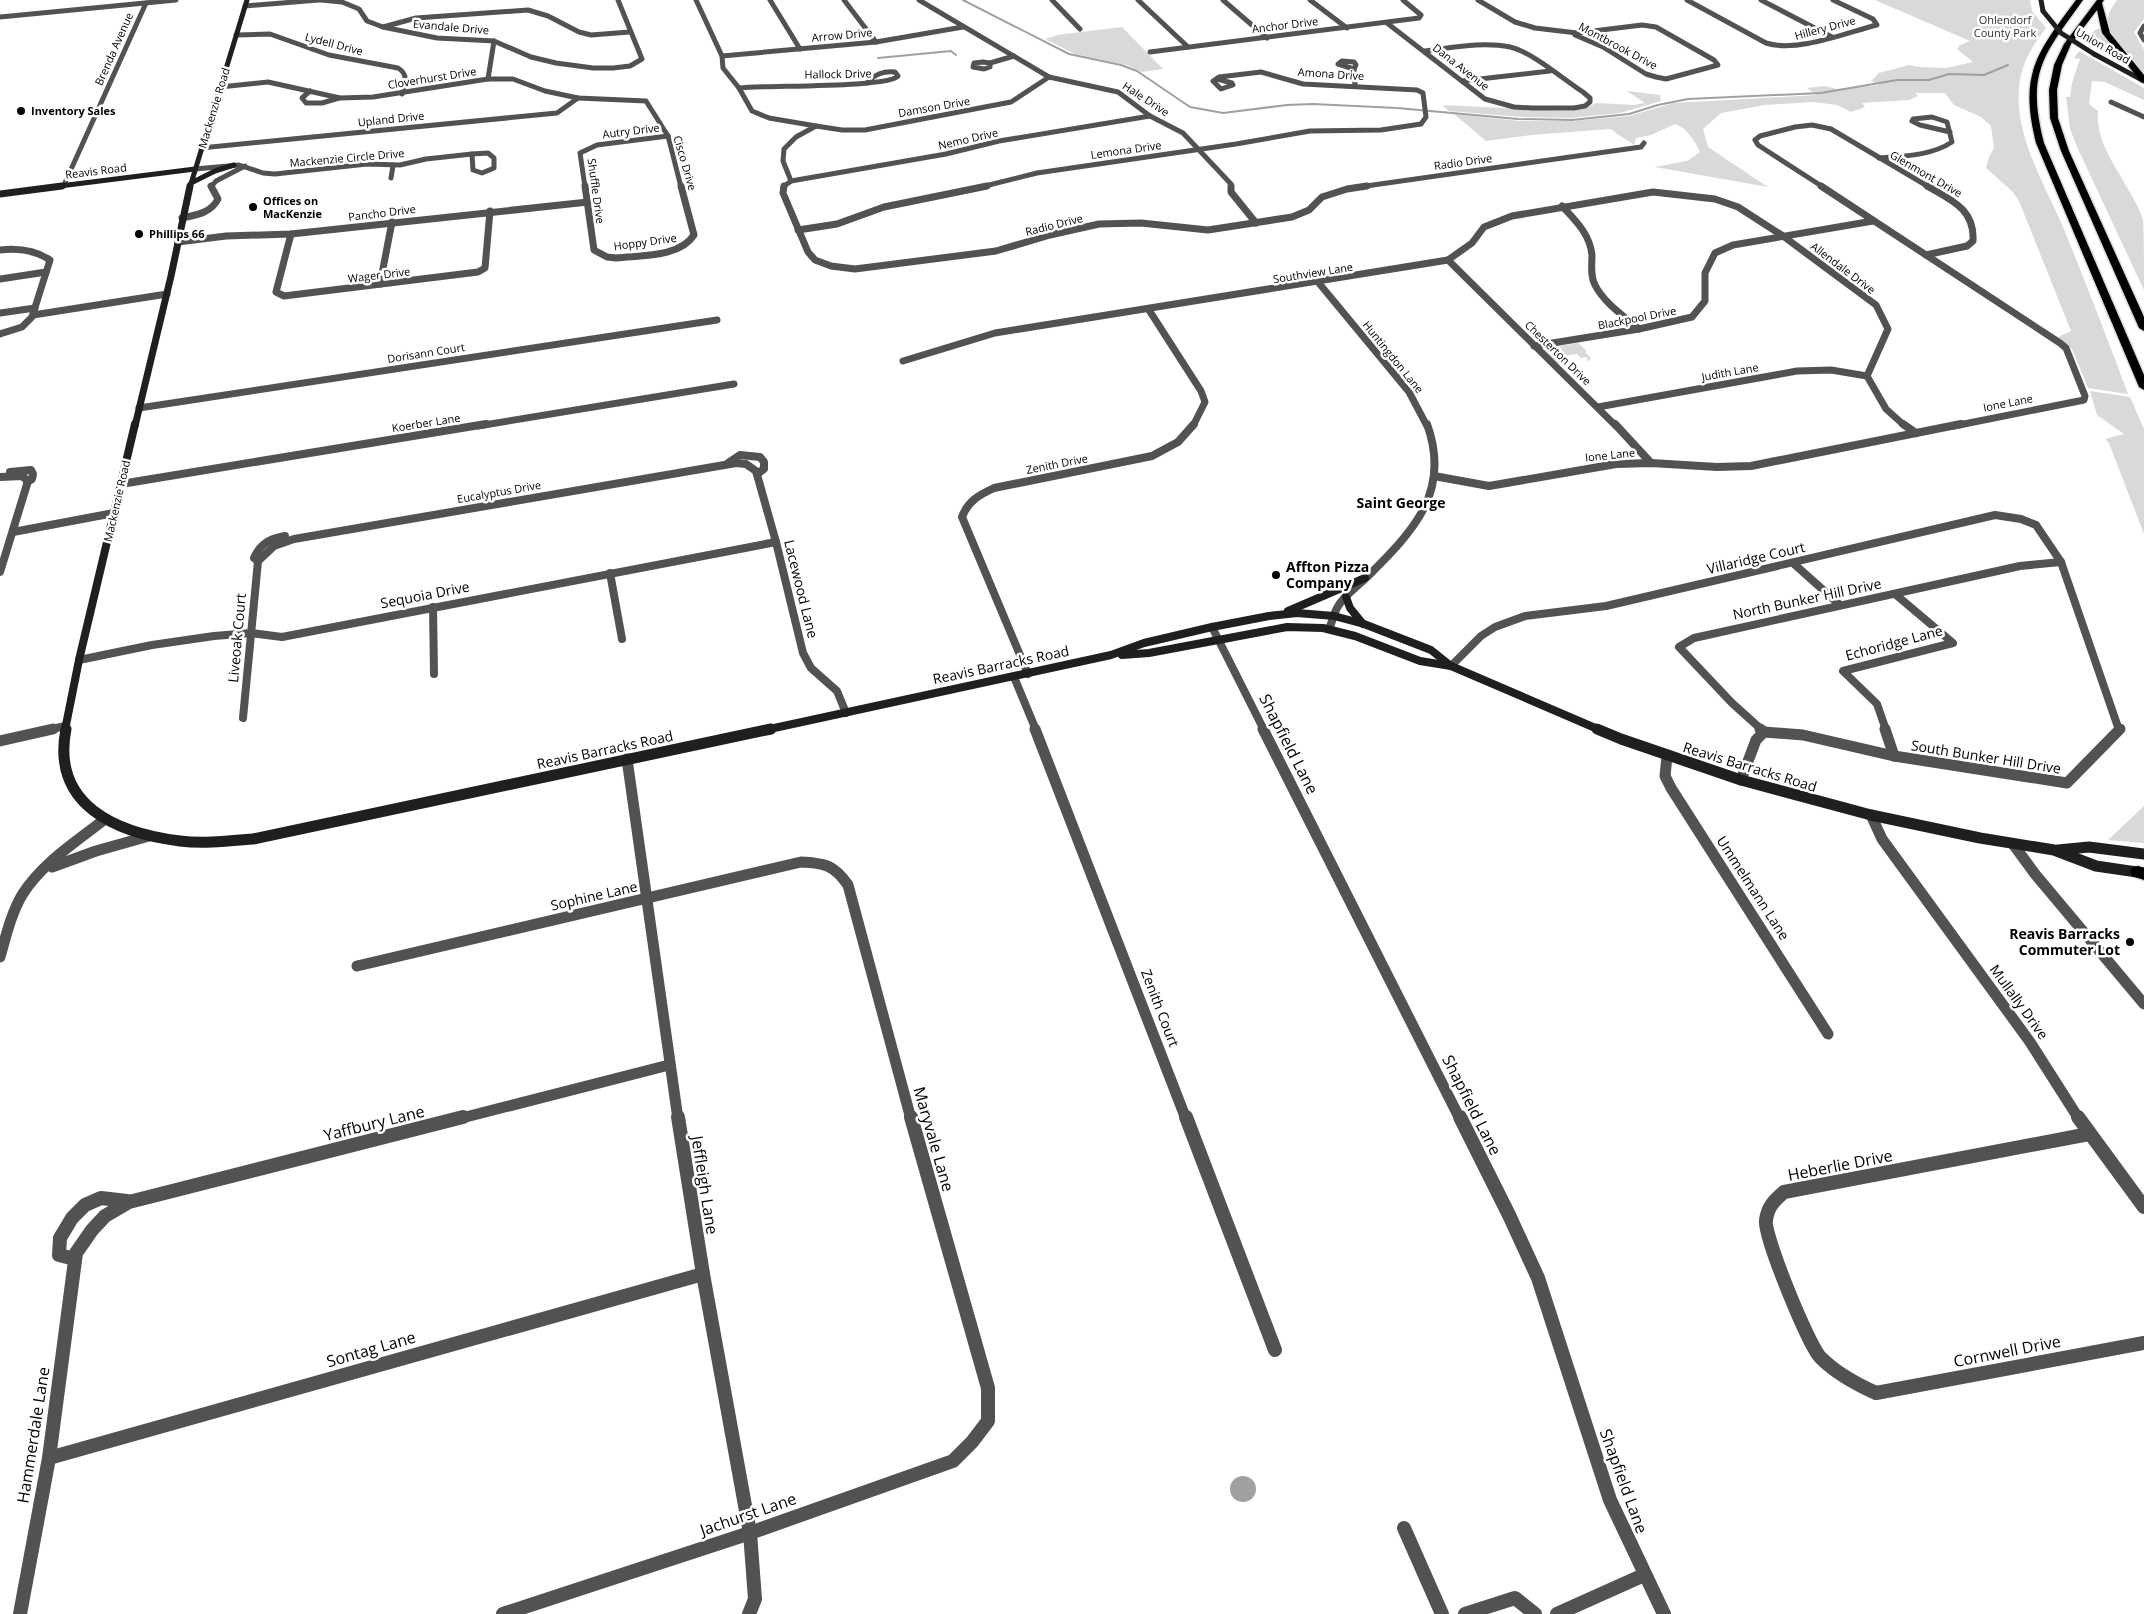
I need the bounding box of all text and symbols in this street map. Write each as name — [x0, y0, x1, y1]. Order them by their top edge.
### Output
street label: Brenda Avenue — [91, 10, 136, 88]
street label: Hillery Drive — [1793, 12, 1857, 43]
park label: Ohlendorf County Park — [1974, 12, 2036, 40]
street label: Anchor Drive — [1251, 13, 1319, 36]
street label: Evandale Drive — [413, 16, 490, 37]
street label: Montbrook Drive — [1576, 18, 1660, 73]
street label: Arrow Drive — [811, 24, 873, 45]
street label: Union Road — [2074, 24, 2133, 67]
street label: Lydell Drive — [303, 29, 365, 58]
street label: Dana Avenue — [1430, 40, 1493, 93]
street label: Cloverhurst Drive — [387, 63, 477, 92]
street label: Amona Drive — [1297, 64, 1365, 83]
street label: Hallock Drive — [804, 65, 872, 82]
street label: Mackenzie Road — [194, 66, 233, 150]
street label: Hale Drive — [1120, 78, 1173, 119]
street label: Damson Drive — [897, 93, 971, 120]
place label: Inventory Sales — [31, 103, 116, 118]
marker: Inventory Sales — [15, 105, 27, 117]
street label: Upland Drive — [357, 108, 425, 129]
street label: Autry Drive — [602, 120, 660, 141]
street label: Nemo Drive — [936, 124, 999, 153]
street label: Cisco Drive — [670, 134, 700, 192]
street label: Lemona Drive — [1090, 137, 1162, 162]
street label: Mackenzie Circle Drive — [289, 145, 405, 170]
street label: Glenmont Drive — [1887, 147, 1965, 200]
street label: Radio Drive — [1433, 150, 1493, 173]
street label: Shuffle Drive — [584, 157, 608, 224]
street label: Reavis Road — [64, 159, 127, 182]
place label: Offices on MacKenzie — [263, 193, 322, 221]
marker: Offices on MacKenzie — [247, 201, 259, 213]
street label: Pancho Drive — [347, 201, 417, 224]
street label: Radio Drive — [1024, 210, 1084, 239]
place label: Phillips 66 — [149, 226, 204, 241]
marker: Phillips 66 — [133, 228, 145, 240]
street label: Hoppy Drive — [612, 230, 677, 253]
street label: Allendale Drive — [1808, 238, 1879, 297]
street label: Southview Lane — [1272, 259, 1354, 286]
street label: Wager Drive — [347, 263, 411, 286]
street label: Blackpool Drive — [1596, 303, 1677, 332]
street label: Huntingdon Lane — [1360, 317, 1427, 396]
street label: Chesterton Drive — [1522, 317, 1595, 388]
street label: Dorisann Court — [386, 339, 466, 366]
street label: Judith Lane — [1699, 359, 1760, 384]
street label: Ione Lane — [1982, 390, 2034, 415]
street label: Koerber Lane — [391, 410, 461, 435]
street label: Ione Lane — [1584, 444, 1636, 465]
street label: Zenith Drive — [1025, 450, 1089, 477]
street label: Mackenzie Road — [100, 459, 133, 543]
street label: Eucalyptus Drive — [456, 477, 542, 506]
district label: Saint George — [1357, 493, 1445, 512]
street label: Villaridge Court — [1705, 537, 1807, 578]
street label: Lacewood Lane — [780, 538, 823, 640]
place label: Affton Pizza Company — [1286, 557, 1369, 592]
marker: Affton Pizza Company — [1270, 569, 1282, 581]
street label: North Bunker Hill Drive — [1731, 573, 1883, 624]
street label: Sequoia Drive — [379, 577, 471, 612]
street label: Liveoak Court — [223, 593, 250, 683]
street label: Echoridge Lane — [1843, 620, 1945, 665]
street label: Reavis Barracks Road — [931, 641, 1071, 688]
street label: Shapfield Lane — [1254, 690, 1324, 798]
street label: Reavis Barracks Road — [535, 726, 675, 773]
street label: South Bunker Hill Drive — [1910, 735, 2063, 778]
street label: Reavis Barracks Road — [1681, 737, 1819, 796]
street label: Ummelmann Lane — [1713, 832, 1794, 944]
street label: Sophine Lane — [549, 876, 639, 915]
place label: Reavis Barracks Commuter Lot — [2009, 924, 2120, 959]
marker: Reavis Barracks Commuter Lot — [2124, 936, 2136, 948]
street label: Mullally Drive — [1986, 961, 2053, 1043]
street label: Zenith Court — [1137, 966, 1184, 1049]
street label: Shapfield Lane — [1437, 1051, 1507, 1159]
street label: Maryvale Lane — [909, 1084, 959, 1194]
street label: Yaffbury Lane — [321, 1100, 427, 1146]
street label: Jeffleigh Lane — [686, 1132, 724, 1236]
street label: Heberlie Drive — [1786, 1144, 1894, 1186]
street label: Sontag Lane — [324, 1326, 418, 1372]
street label: Cornwell Drive — [1951, 1330, 2063, 1372]
street label: Hammerdale Lane — [11, 1365, 55, 1505]
street label: Shapfield Lane — [1595, 1426, 1653, 1536]
street label: Jachurst Lane — [695, 1487, 799, 1541]

